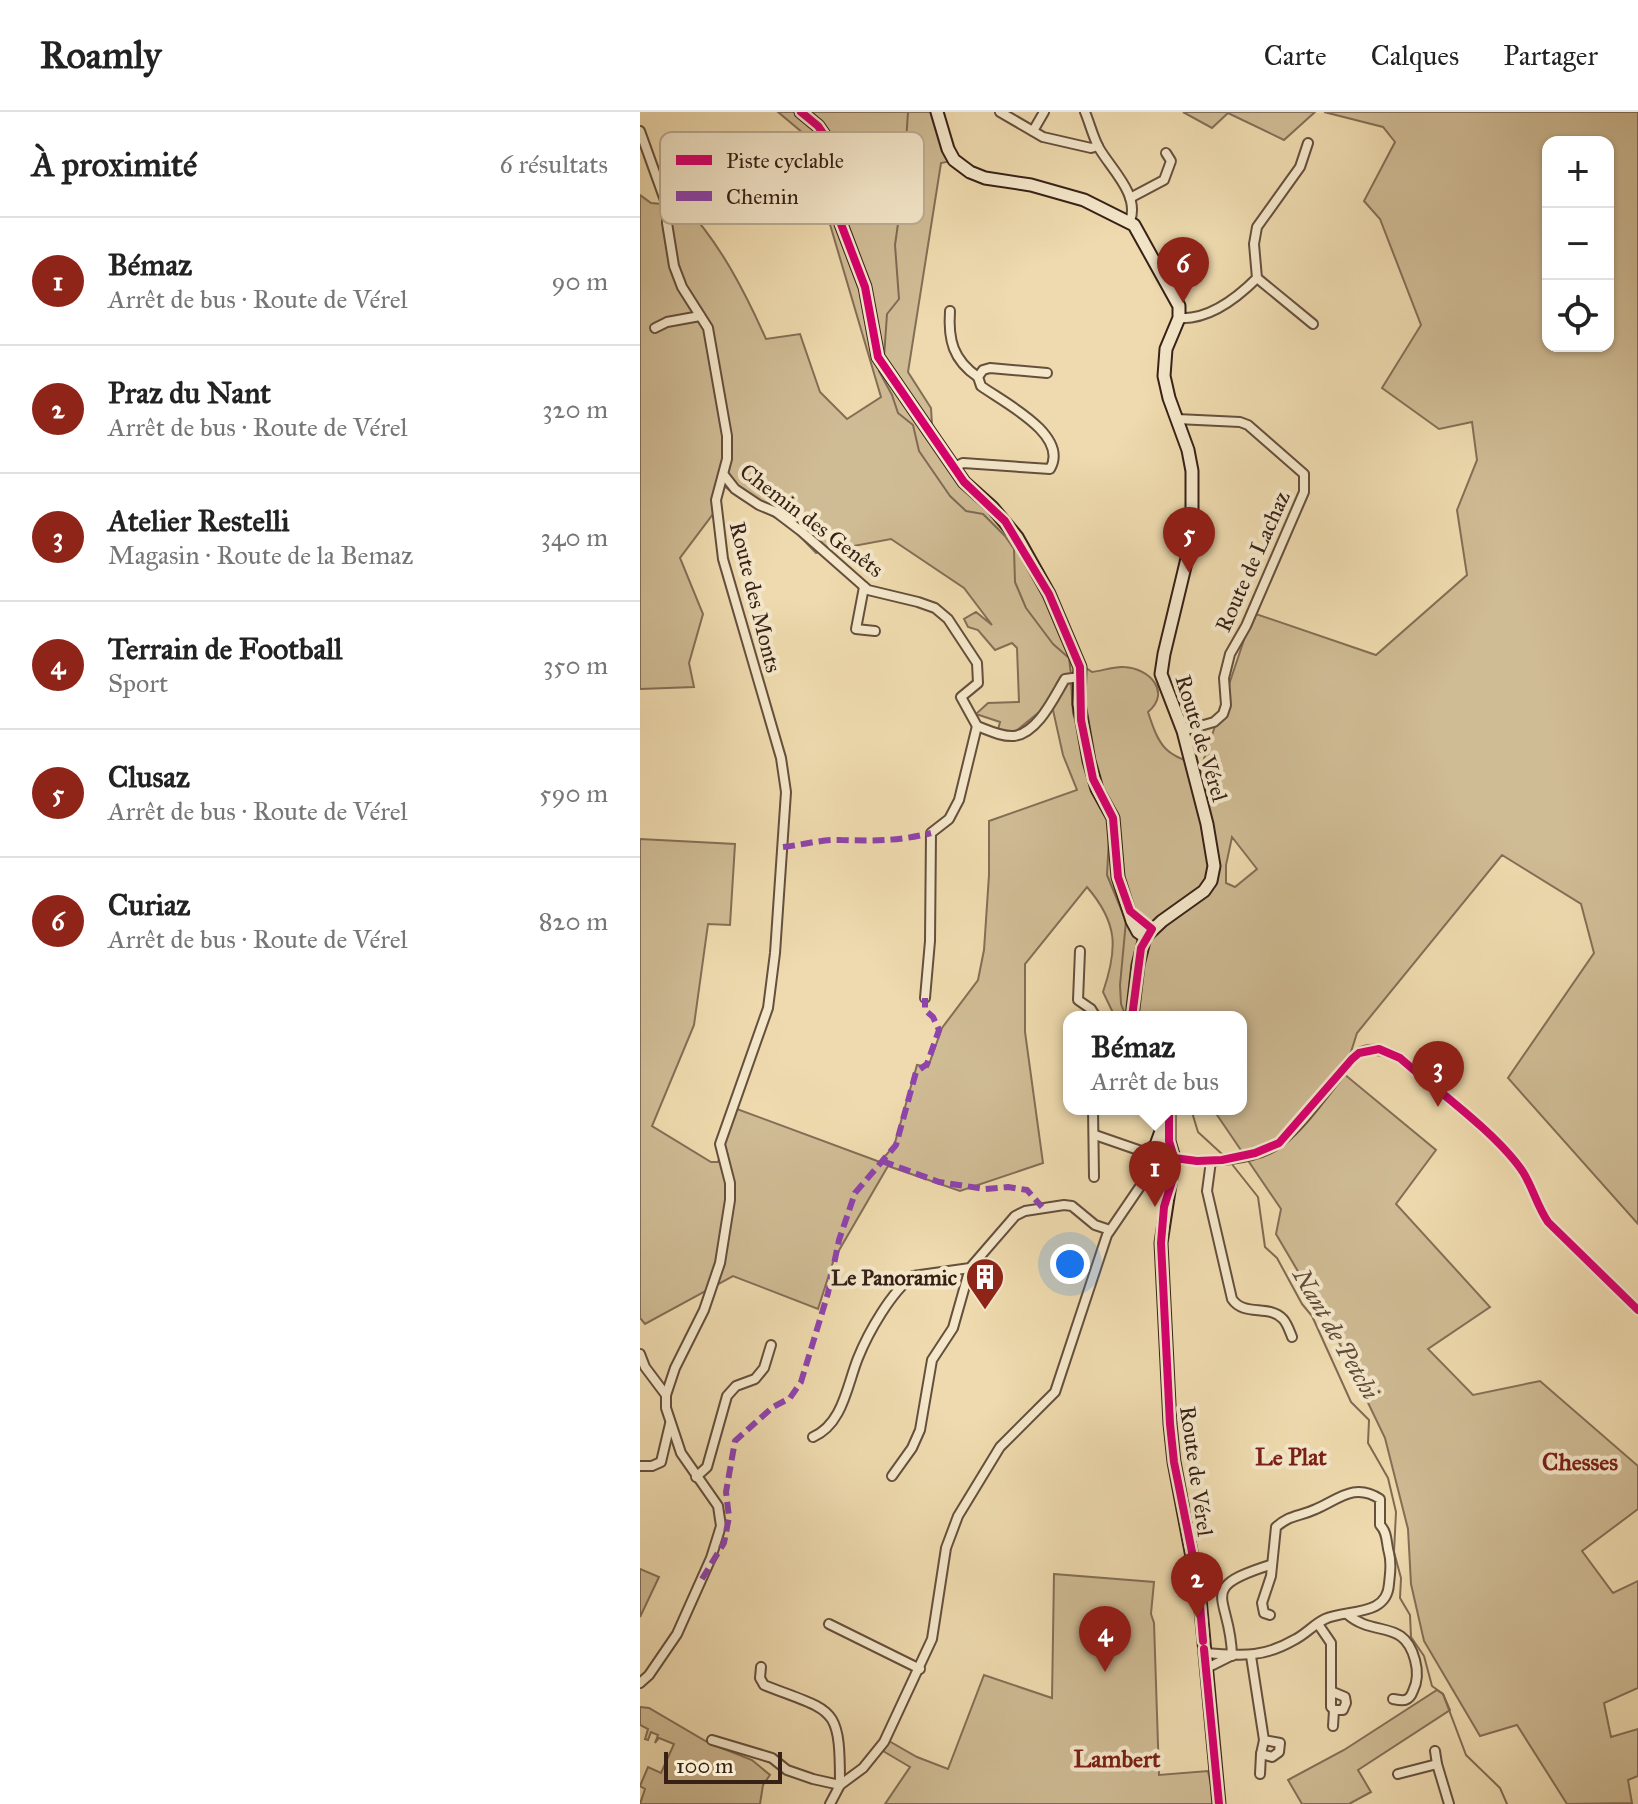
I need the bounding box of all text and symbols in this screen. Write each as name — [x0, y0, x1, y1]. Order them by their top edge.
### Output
text: Roamly — [40, 32, 161, 78]
text: Carte — [1264, 38, 1327, 73]
text: Calques — [1371, 38, 1459, 73]
text: Partager — [1503, 38, 1598, 73]
legend — [660, 132, 924, 224]
map controls — [1542, 136, 1614, 352]
button: + — [1542, 136, 1614, 208]
text: À proximité — [32, 144, 197, 185]
text: Piste cyclable — [726, 147, 844, 174]
text: 6 résultats — [500, 148, 608, 180]
text: Chemin — [726, 183, 799, 210]
button: − — [1542, 208, 1614, 280]
pin: 6 — [1157, 237, 1209, 303]
text: Bémaz — [108, 247, 192, 283]
text: 1 — [53, 265, 63, 297]
text: 90 m — [551, 265, 608, 297]
button: locate — [1542, 280, 1614, 352]
text: Arrêt de bus · Route de Vérel — [108, 283, 408, 315]
text: Praz du Nant — [108, 375, 271, 411]
text: 2 — [52, 393, 64, 425]
text: 320 m — [542, 393, 608, 425]
text: Arrêt de bus · Route de Vérel — [108, 411, 408, 443]
street label: Chemin des Genêts — [735, 458, 889, 583]
street label: Route de Lachaz — [1209, 487, 1296, 636]
text: Atelier Restelli — [108, 503, 289, 539]
pin: 5 — [1163, 507, 1215, 573]
street label: Route des Monts — [724, 519, 787, 675]
text: 3 — [53, 521, 63, 553]
text: 340 m — [541, 521, 608, 553]
text: Magasin · Route de la Bemaz — [108, 539, 413, 571]
text: Terrain de Football — [108, 631, 342, 667]
text: 4 — [51, 649, 65, 681]
text: 350 m — [543, 649, 608, 681]
text: Sport — [108, 667, 168, 699]
street label: Route de Vérel — [1169, 671, 1234, 805]
text: Clusaz — [108, 759, 190, 795]
text: 5 — [52, 777, 64, 809]
text: 590 m — [539, 777, 608, 809]
text: Arrêt de bus · Route de Vérel — [108, 795, 408, 827]
text: Curiaz — [108, 887, 190, 923]
text: 6 — [51, 905, 65, 937]
text: 820 m — [539, 905, 608, 937]
text: Arrêt de bus · Route de Vérel — [108, 923, 408, 955]
popup — [1063, 1011, 1247, 1115]
text: Bémaz — [1091, 1029, 1175, 1065]
pin: 3 — [1412, 1041, 1464, 1107]
text: Arrêt de bus — [1091, 1065, 1219, 1097]
pin: 1 — [1129, 1141, 1181, 1207]
your location — [1050, 1244, 1090, 1284]
building icon: Le Panoramic — [964, 1256, 1006, 1311]
water label: Nant de Petchi — [1285, 1261, 1386, 1405]
place label: Le Panoramic — [831, 1264, 958, 1291]
street label: Route de Vérel — [1174, 1404, 1219, 1538]
district label: Le Plat — [1255, 1442, 1327, 1472]
district label: Chesses — [1542, 1447, 1618, 1477]
pin: 2 — [1171, 1552, 1223, 1618]
pin: 4 — [1079, 1606, 1131, 1672]
district label: Lambert — [1073, 1744, 1161, 1774]
scale bar — [664, 1748, 782, 1784]
text: 100 m — [676, 1752, 733, 1779]

